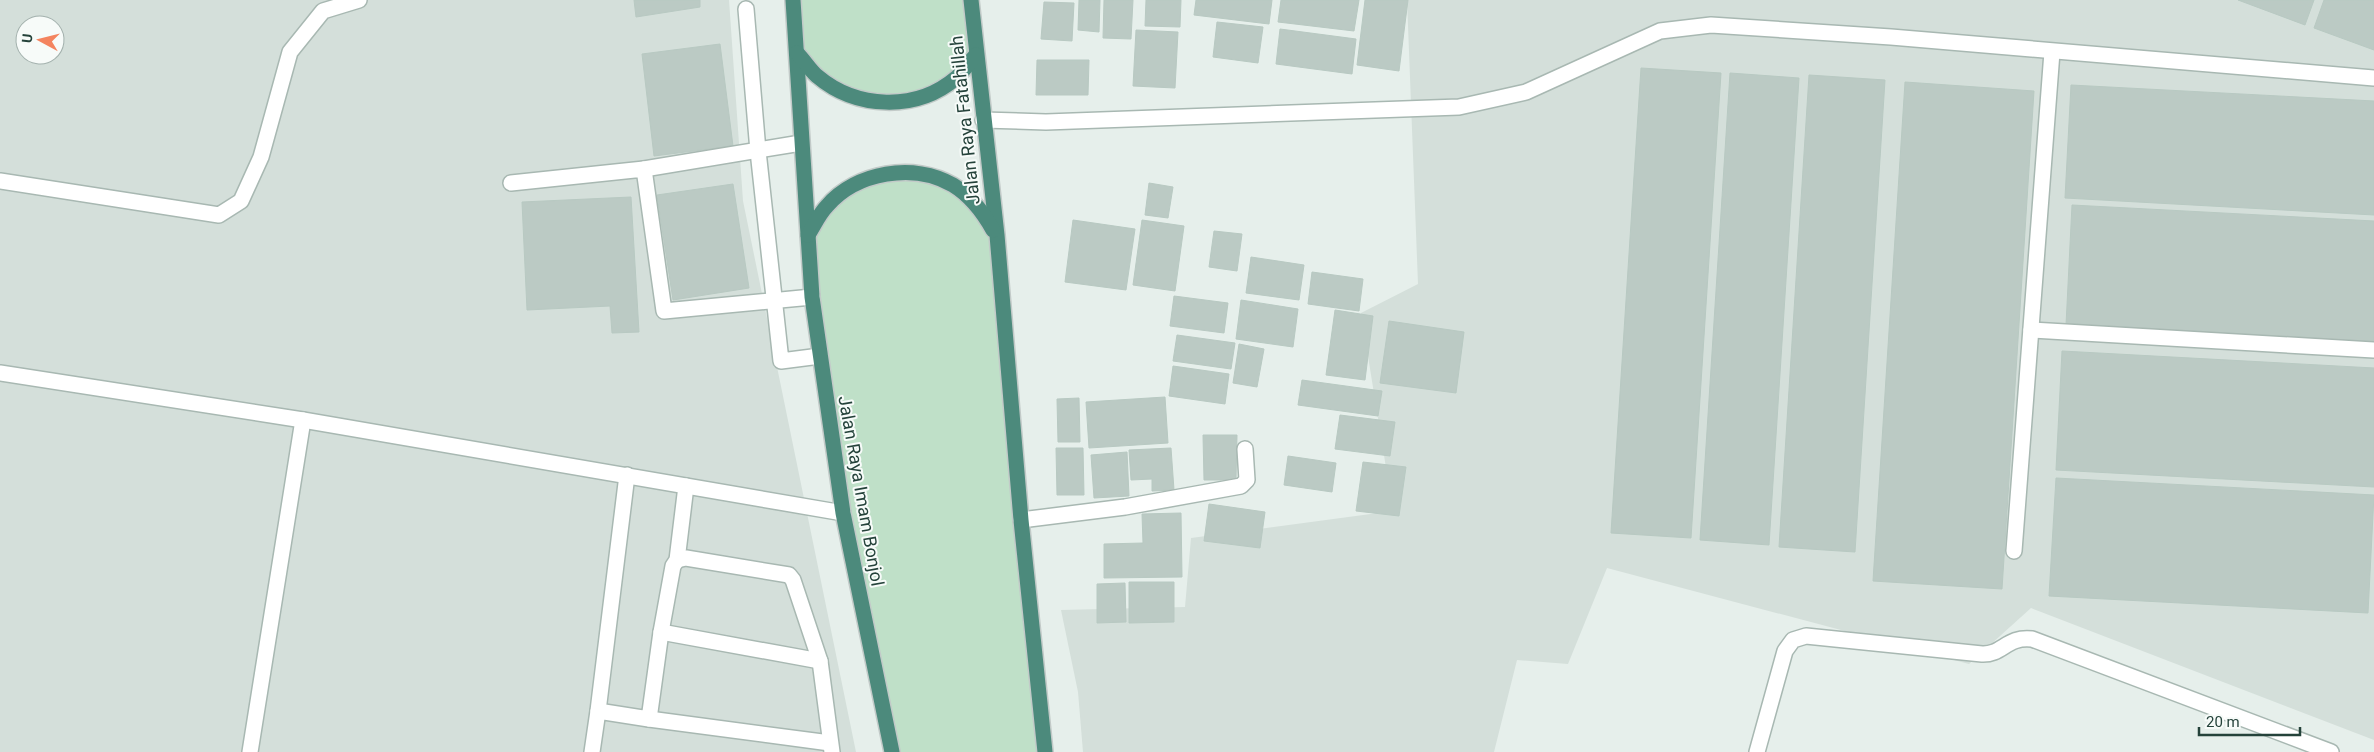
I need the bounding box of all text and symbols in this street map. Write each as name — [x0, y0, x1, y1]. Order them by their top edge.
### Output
north arrow — [15, 15, 65, 65]
text: U — [19, 33, 36, 44]
street label: Jalan Raya Fatahillah — [945, 35, 984, 205]
street label: Jalan Raya Imam Bonjol — [834, 394, 889, 588]
scale bar — [2199, 704, 2300, 736]
text: 20 m — [2206, 713, 2240, 731]

